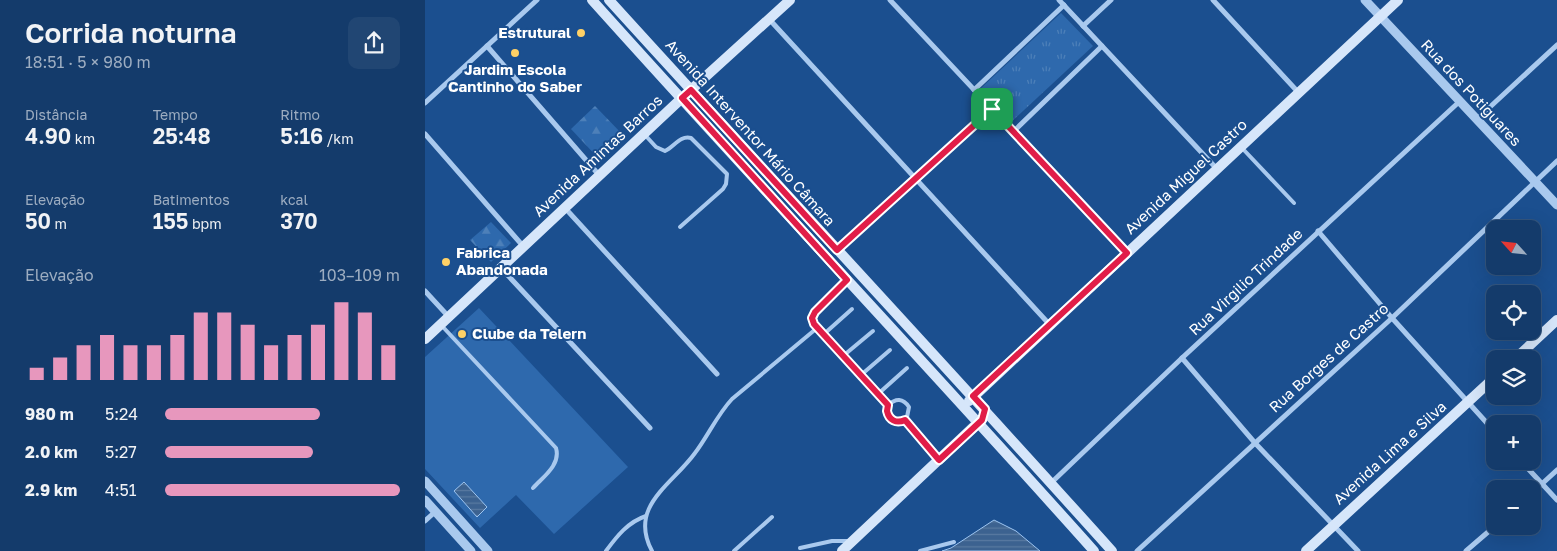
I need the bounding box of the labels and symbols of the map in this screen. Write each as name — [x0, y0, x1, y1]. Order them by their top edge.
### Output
place label: Estrutural — [498, 23, 571, 41]
marker: Estrutural — [575, 27, 587, 39]
street label: Avenida Interventor Mário Câmara — [662, 35, 839, 229]
street label: Rua dos Potiguares — [1418, 35, 1526, 149]
marker: Jardim Escola Cantinho do Saber — [509, 47, 521, 59]
place label: Jardim Escola Cantinho do Saber — [448, 60, 582, 95]
pin — [971, 88, 1013, 130]
street label: Avenida Amintas Barros — [529, 91, 666, 220]
street label: Avenida Miguel Castro — [1121, 115, 1250, 238]
north arrow — [1486, 220, 1541, 275]
street label: Rua Virgilio Trindade — [1185, 224, 1306, 338]
place label: Fabrica Abandonada — [456, 243, 548, 278]
marker: Fabrica Abandonada — [440, 256, 452, 268]
street label: Rua Borges de Castro — [1265, 299, 1392, 416]
place label: Clube da Telern — [472, 324, 586, 342]
marker: Clube da Telern — [456, 328, 468, 340]
street label: Avenida Lima e Silva — [1329, 397, 1449, 508]

